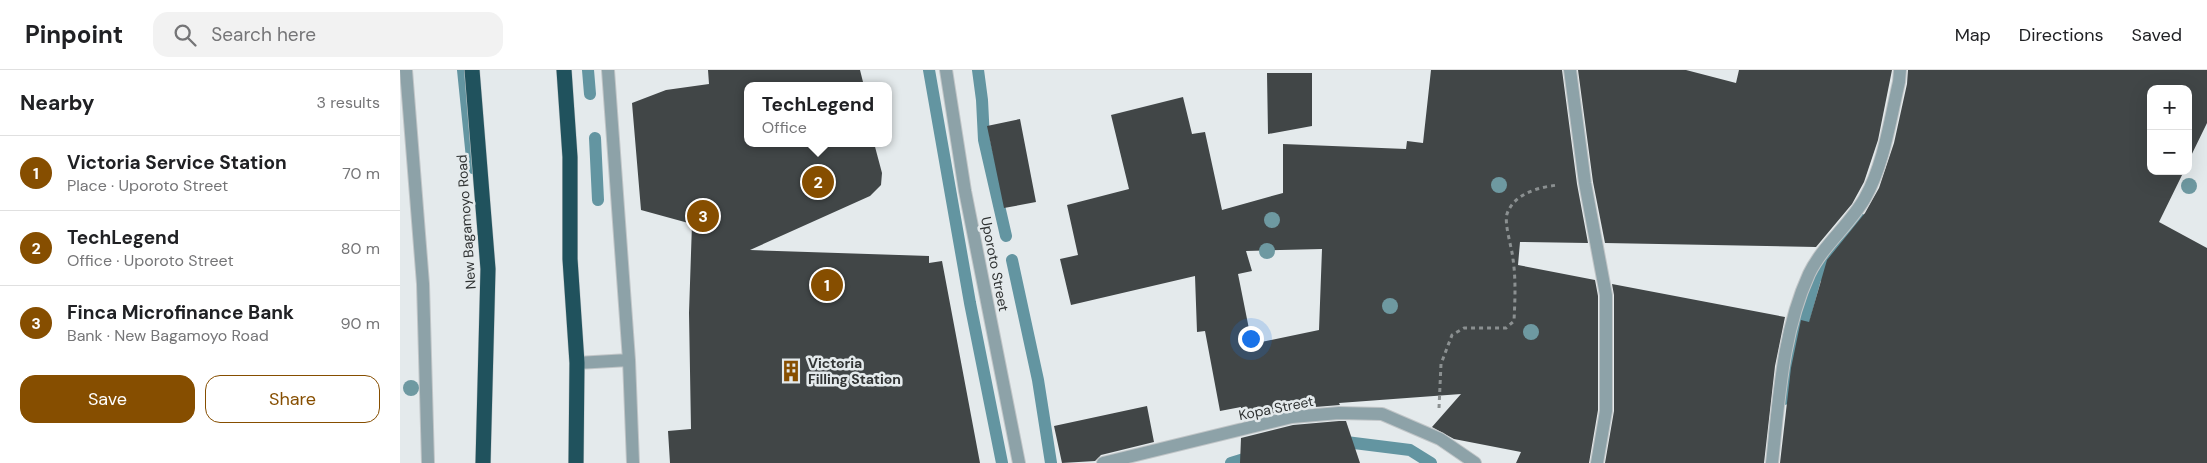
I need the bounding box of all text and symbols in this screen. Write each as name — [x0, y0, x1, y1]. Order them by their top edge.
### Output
search box — [153, 12, 503, 57]
text: Pinpoint — [25, 19, 123, 50]
icon: search — [171, 21, 199, 49]
text: Search here — [211, 22, 316, 47]
text: Map — [1955, 23, 1991, 47]
text: Directions — [2019, 23, 2104, 47]
text: Saved — [2132, 23, 2182, 47]
popup — [744, 82, 892, 147]
map controls — [2147, 85, 2192, 175]
button: + — [2147, 85, 2192, 130]
text: Nearby — [20, 89, 94, 117]
text: 3 results — [317, 92, 380, 113]
text: TechLegend — [762, 92, 874, 117]
text: Office — [762, 117, 807, 138]
button: − — [2147, 130, 2192, 175]
text: Victoria Service Station — [67, 150, 287, 175]
street label: New Bagamoyo Road — [452, 154, 480, 290]
text: 1 — [33, 163, 39, 184]
text: 70 m — [342, 163, 380, 184]
pin: 2 — [802, 163, 834, 201]
text: Place · Uporoto Street — [67, 175, 228, 196]
pin: 3 — [687, 197, 719, 235]
street label: Uporoto Street — [977, 215, 1013, 313]
text: TechLegend — [67, 225, 179, 250]
text: 2 — [31, 238, 41, 259]
text: 80 m — [341, 238, 380, 259]
text: Office · Uporoto Street — [67, 250, 234, 271]
pin: 1 — [811, 266, 843, 304]
text: Finca Microfinance Bank — [67, 300, 294, 325]
text: 3 — [31, 313, 41, 334]
text: 90 m — [340, 313, 380, 334]
text: Bank · New Bagamoyo Road — [67, 325, 269, 346]
your location — [1238, 326, 1264, 352]
place label: Victoria Filling Station — [808, 354, 901, 388]
building icon: Victoria Filling Station — [778, 358, 804, 384]
button: Save — [20, 375, 195, 423]
button: Share — [205, 375, 380, 423]
street label: Kopa Street — [1237, 392, 1315, 424]

